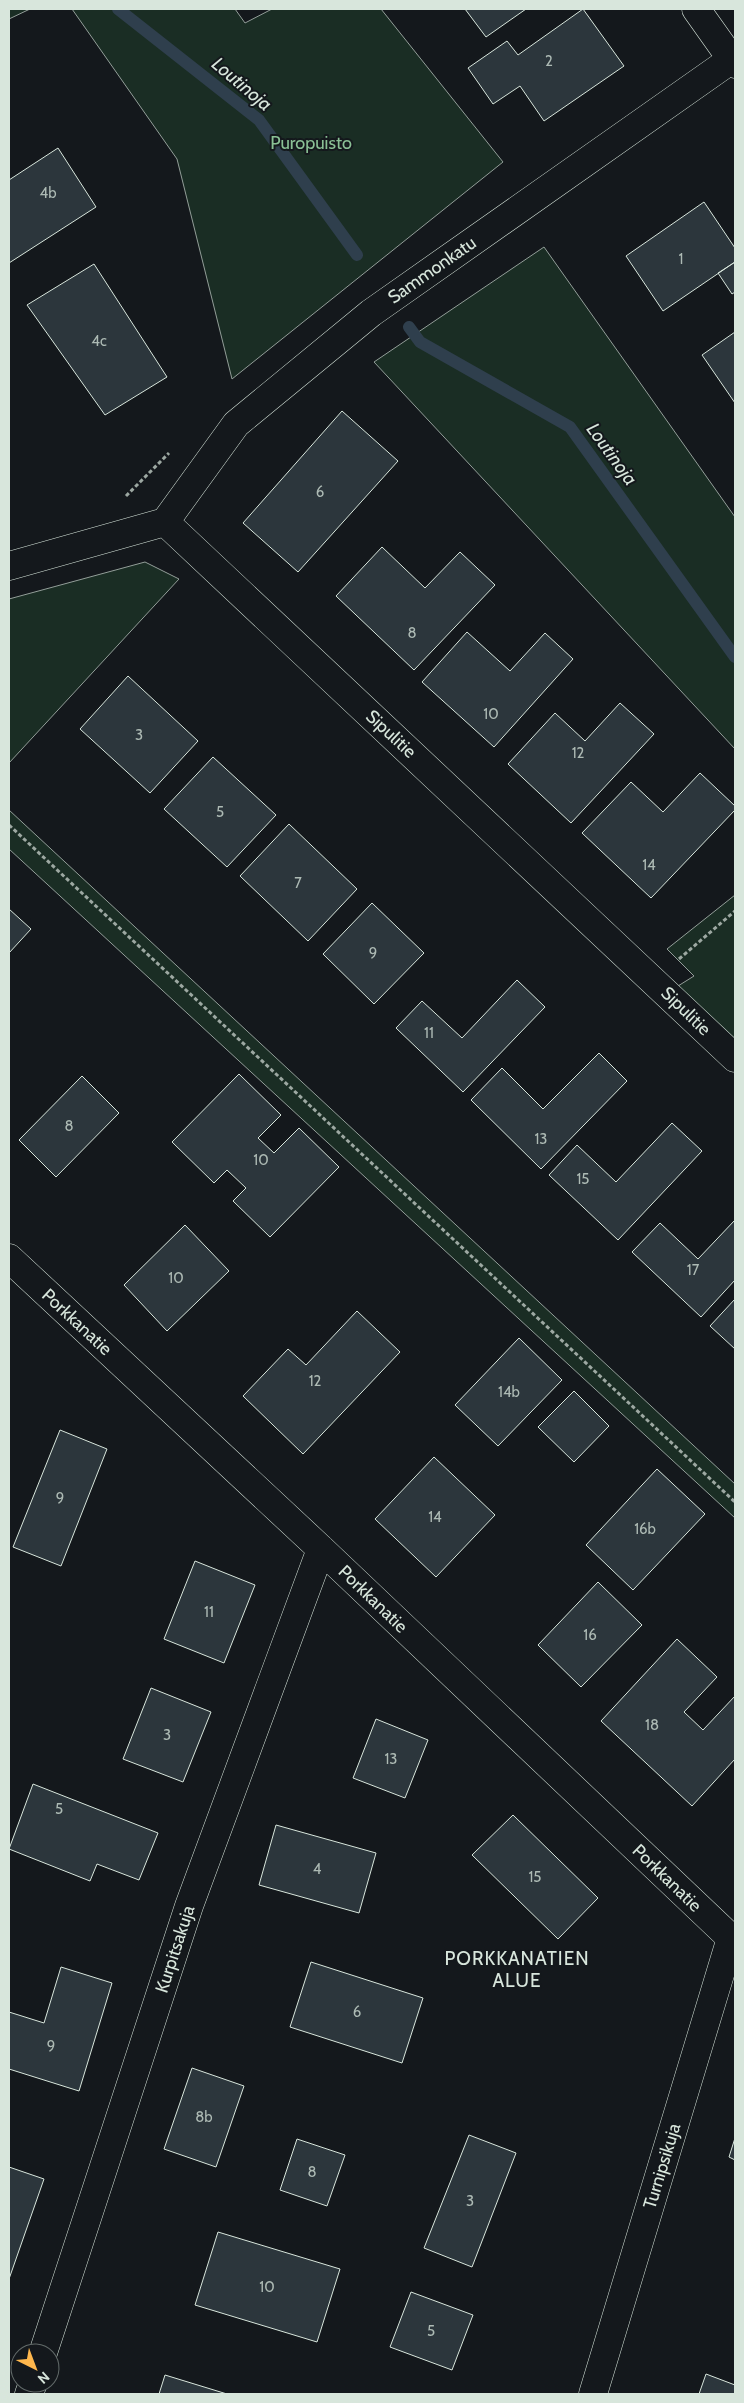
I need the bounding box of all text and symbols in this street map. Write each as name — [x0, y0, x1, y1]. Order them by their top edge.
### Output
water label: Loutinoja — [207, 52, 277, 116]
house number: 2 — [545, 52, 553, 70]
park label: Puropuisto — [270, 132, 352, 154]
house number: 4b — [40, 184, 57, 202]
street label: Sammonkatu — [384, 232, 480, 308]
house number: 1 — [679, 250, 683, 268]
house number: 4c — [91, 332, 107, 350]
water label: Loutinoja — [582, 418, 642, 490]
house number: 6 — [316, 483, 324, 501]
house number: 8 — [407, 624, 417, 642]
street label: Sipulitie — [361, 705, 421, 763]
house number: 10 — [483, 705, 499, 723]
house number: 3 — [135, 726, 143, 744]
house number: 12 — [572, 744, 585, 762]
house number: 5 — [216, 803, 224, 821]
house number: 14 — [642, 856, 656, 874]
house number: 7 — [294, 874, 302, 892]
house number: 9 — [369, 944, 377, 962]
street label: Sipulitie — [656, 982, 716, 1040]
house number: 11 — [424, 1024, 434, 1042]
house number: 8 — [64, 1117, 74, 1135]
house number: 13 — [534, 1130, 548, 1148]
house number: 10 — [253, 1151, 269, 1169]
house number: 15 — [576, 1170, 590, 1188]
house number: 17 — [687, 1261, 700, 1279]
house number: 10 — [168, 1269, 184, 1287]
street label: Porkkanatie — [37, 1284, 117, 1360]
house number: 12 — [309, 1372, 322, 1390]
house number: 14b — [498, 1383, 520, 1401]
house number: 9 — [56, 1489, 64, 1507]
house number: 14 — [428, 1508, 442, 1526]
house number: 16b — [634, 1520, 656, 1538]
street label: Porkkanatie — [334, 1561, 412, 1637]
house number: 11 — [204, 1603, 214, 1621]
house number: 16 — [583, 1626, 597, 1644]
house number: 18 — [645, 1716, 659, 1734]
house number: 3 — [163, 1726, 171, 1744]
house number: 13 — [384, 1750, 398, 1768]
house number: 5 — [55, 1800, 63, 1818]
street label: Porkkanatie — [628, 1840, 706, 1916]
house number: 4 — [313, 1860, 322, 1878]
house number: 15 — [528, 1868, 542, 1886]
street label: Kurpitsakuja — [151, 1902, 200, 1996]
district label: PORKKANATIEN ALUE — [444, 1947, 590, 1992]
house number: 6 — [353, 2003, 361, 2021]
house number: 9 — [47, 2037, 55, 2055]
house number: 8b — [195, 2108, 213, 2126]
street label: Turnipsikuja — [639, 2120, 686, 2211]
house number: 8 — [307, 2163, 317, 2181]
house number: 3 — [466, 2192, 474, 2210]
house number: 10 — [259, 2278, 275, 2296]
house number: 5 — [427, 2322, 435, 2340]
north arrow — [10, 2343, 60, 2393]
text: N — [34, 2368, 53, 2388]

